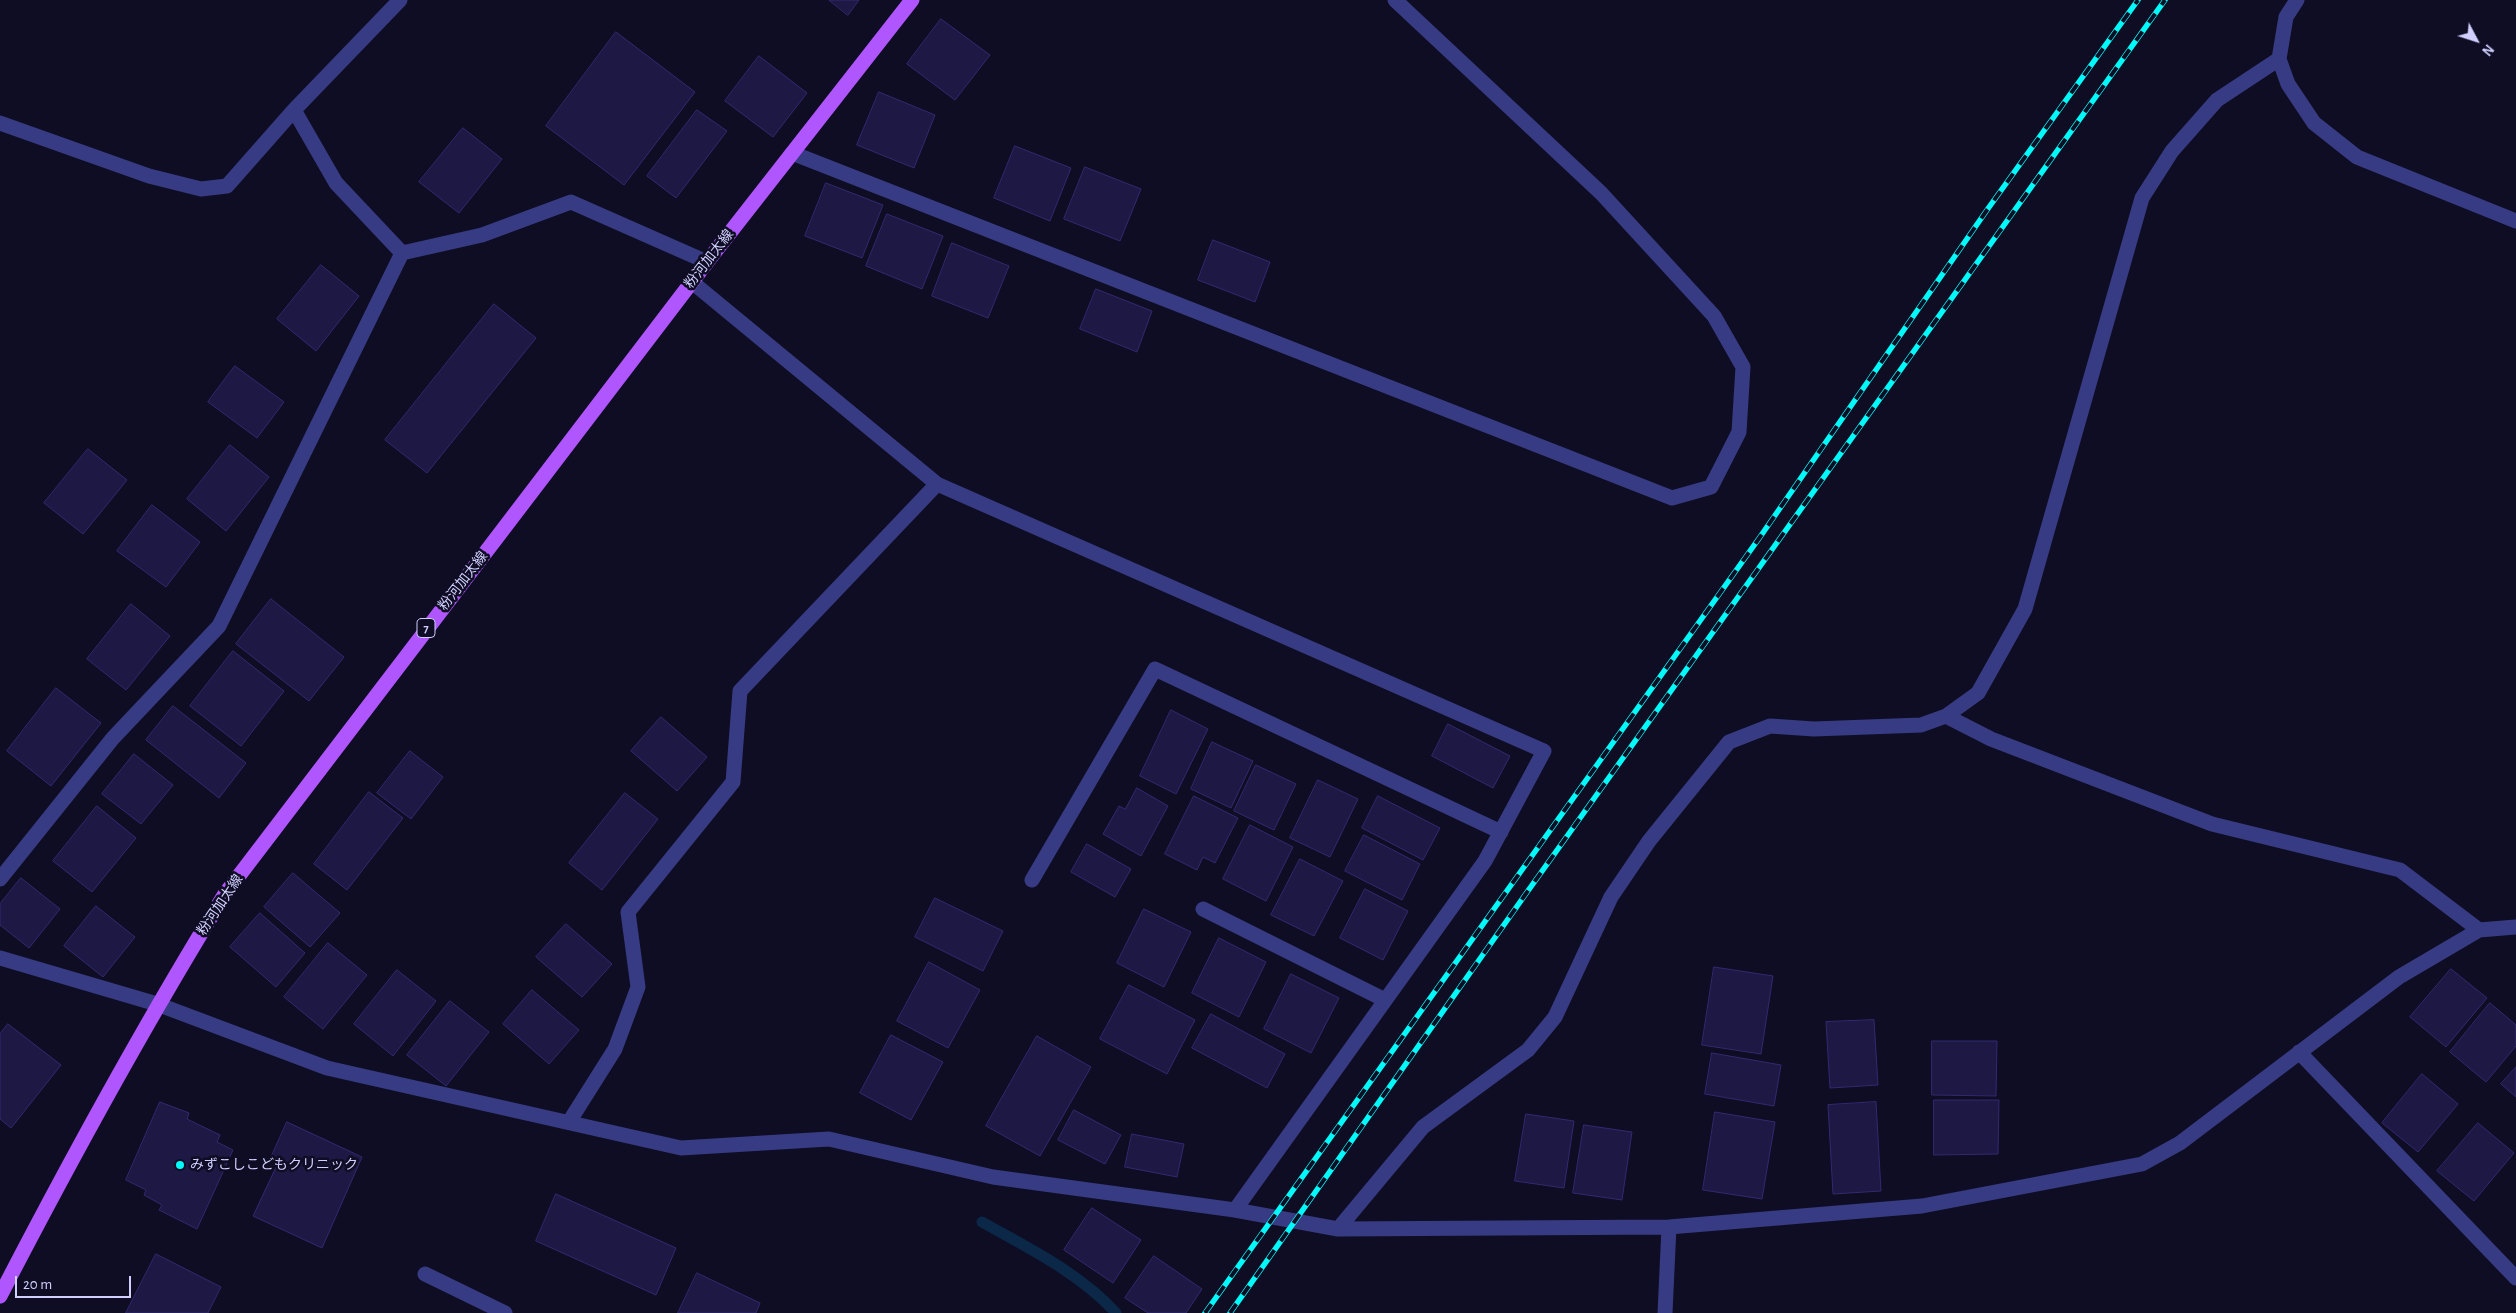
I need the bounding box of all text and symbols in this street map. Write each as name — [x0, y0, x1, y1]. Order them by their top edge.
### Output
north arrow — [2451, 15, 2501, 65]
text: N — [2479, 41, 2496, 58]
street label: 粉河加太線 — [681, 226, 737, 292]
street label: 粉河加太線 — [435, 548, 491, 614]
road number: 7 — [417, 618, 435, 638]
street label: 粉河加太線 — [193, 871, 247, 939]
place label: みずこしこどもクリニック — [190, 1157, 358, 1173]
marker: みずこしこどもクリニック — [174, 1159, 186, 1171]
scale bar — [18, 1266, 134, 1298]
text: 20 m — [23, 1277, 52, 1292]

